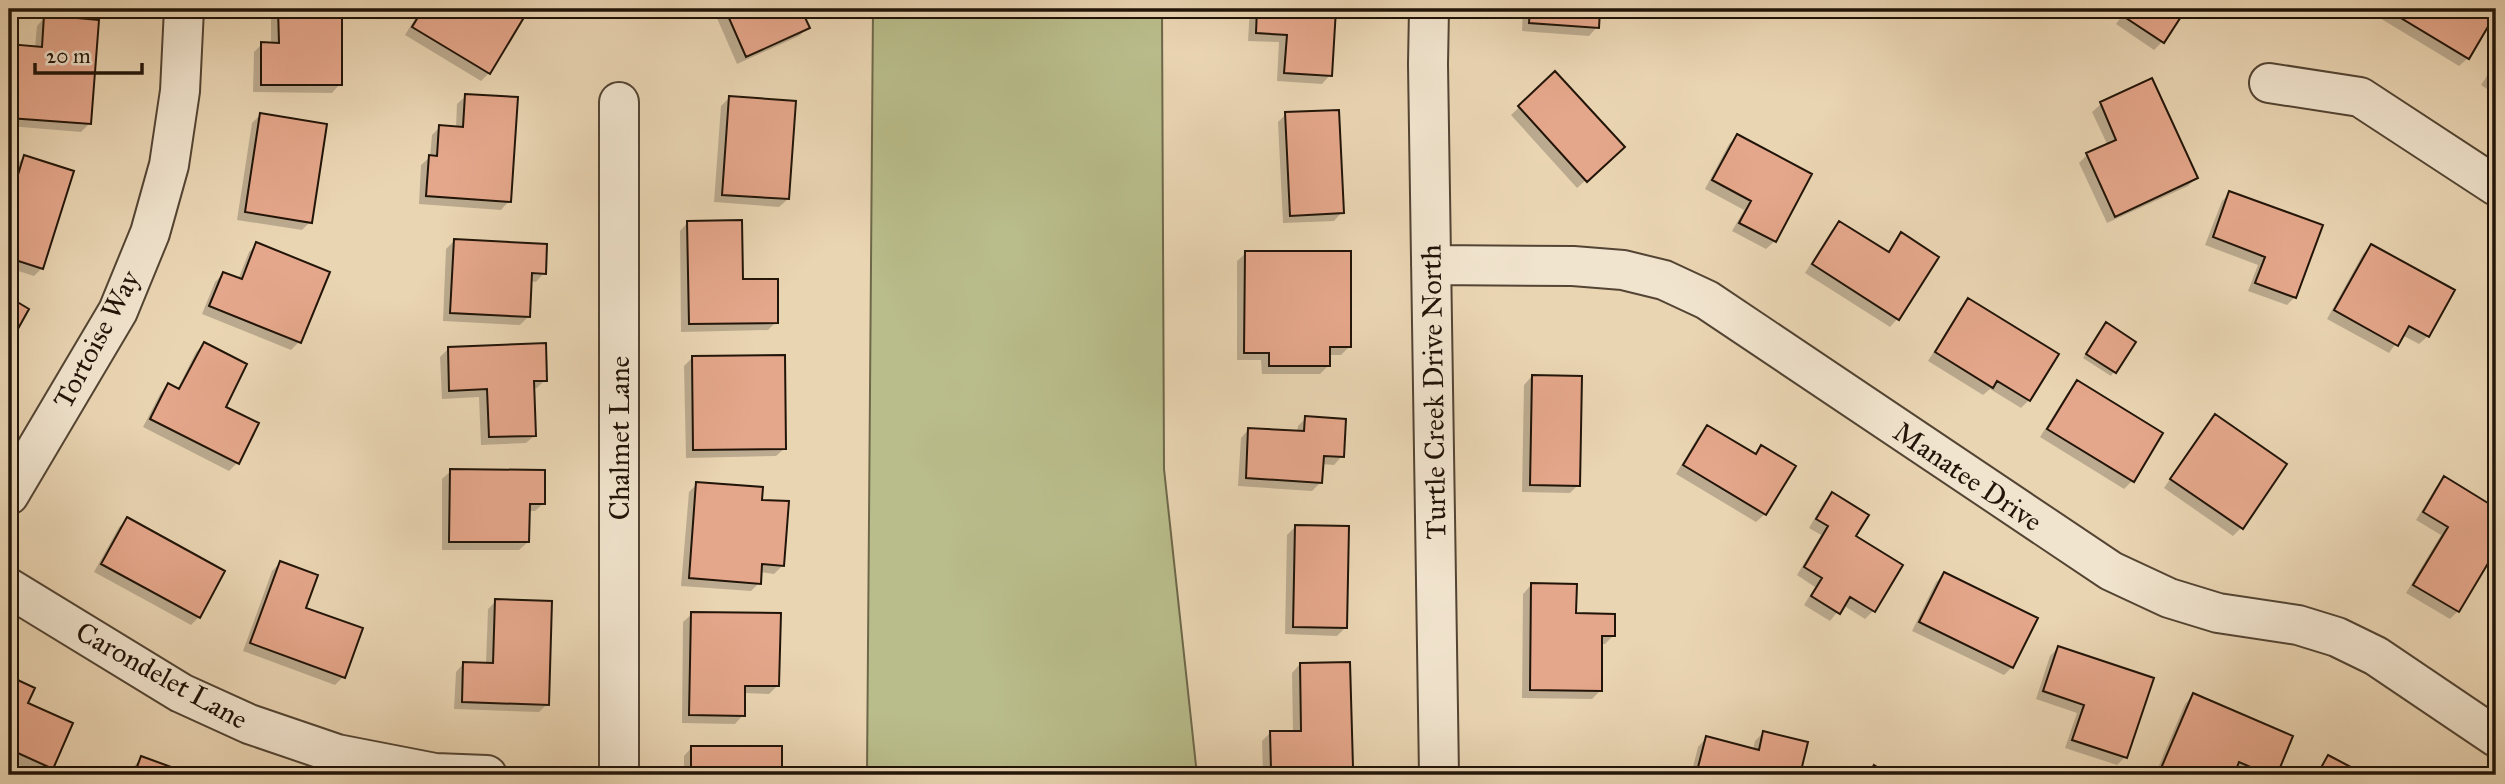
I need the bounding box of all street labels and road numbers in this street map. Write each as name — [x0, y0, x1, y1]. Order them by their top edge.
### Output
street label: Turtle Creek Drive North — [1413, 244, 1454, 540]
street label: Tortoise Way — [45, 263, 148, 414]
street label: Chalmet Lane — [602, 356, 637, 520]
street label: Manatee Drive — [1887, 414, 2049, 539]
street label: Carondelet Lane — [70, 614, 254, 737]

